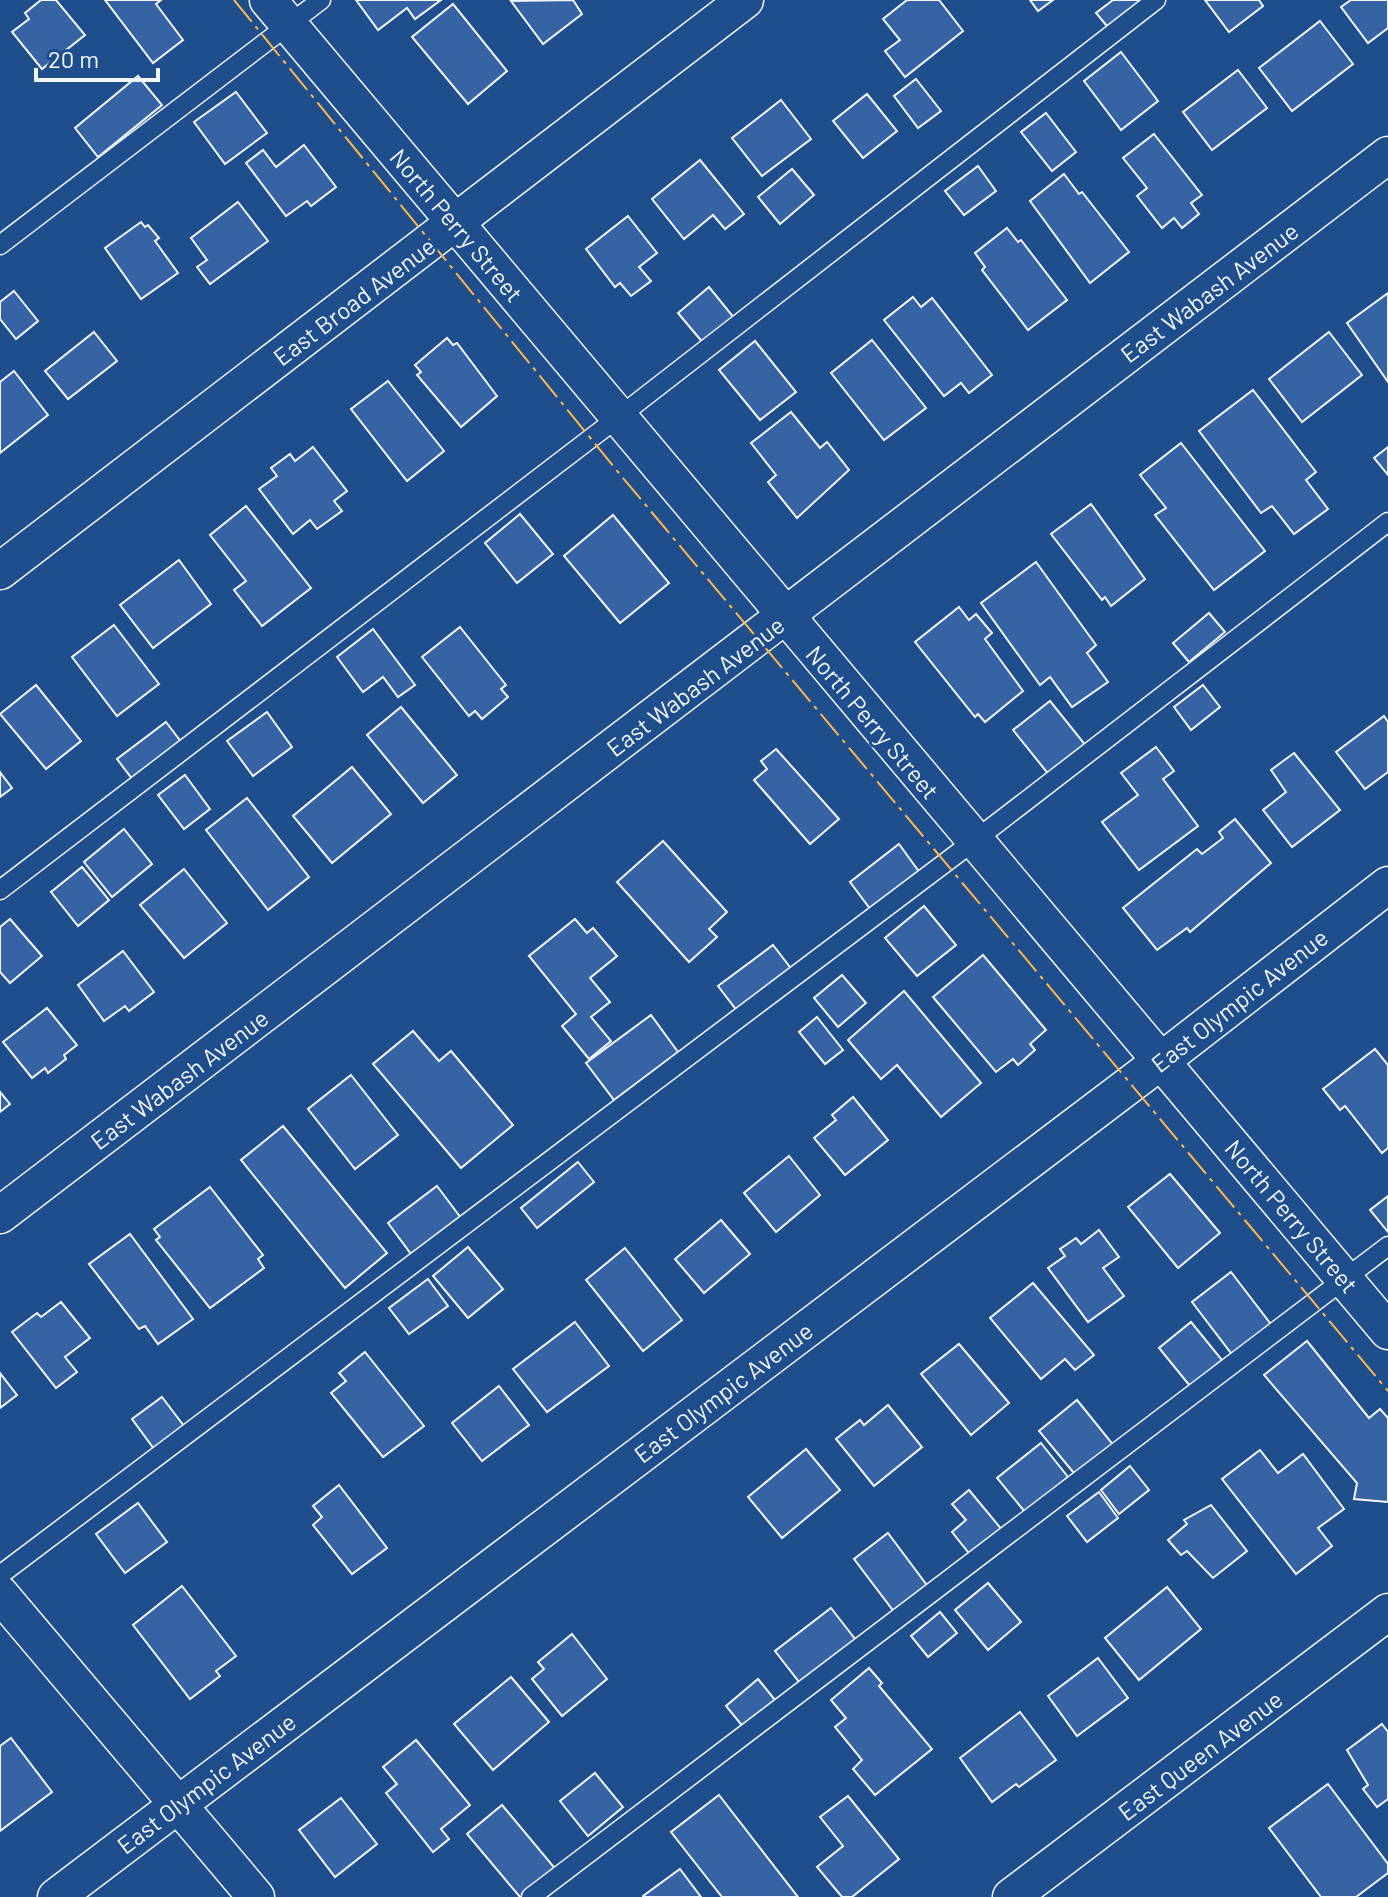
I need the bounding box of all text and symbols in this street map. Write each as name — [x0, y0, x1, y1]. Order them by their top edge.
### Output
scale bar — [36, 32, 158, 82]
text: 20 m — [48, 44, 99, 73]
street label: North Perry Street — [385, 143, 529, 307]
street label: East Wabash Avenue — [1114, 216, 1304, 368]
street label: East Broad Avenue — [267, 231, 441, 371]
street label: East Wabash Avenue — [600, 610, 790, 762]
street label: North Perry Street — [801, 640, 945, 804]
street label: East Olympic Avenue — [1145, 922, 1333, 1078]
street label: East Wabash Avenue — [84, 1003, 274, 1155]
street label: North Perry Street — [1220, 1134, 1364, 1298]
street label: East Olympic Avenue — [628, 1315, 818, 1469]
street label: East Queen Avenue — [1112, 1684, 1288, 1826]
street label: East Olympic Avenue — [111, 1706, 301, 1860]

